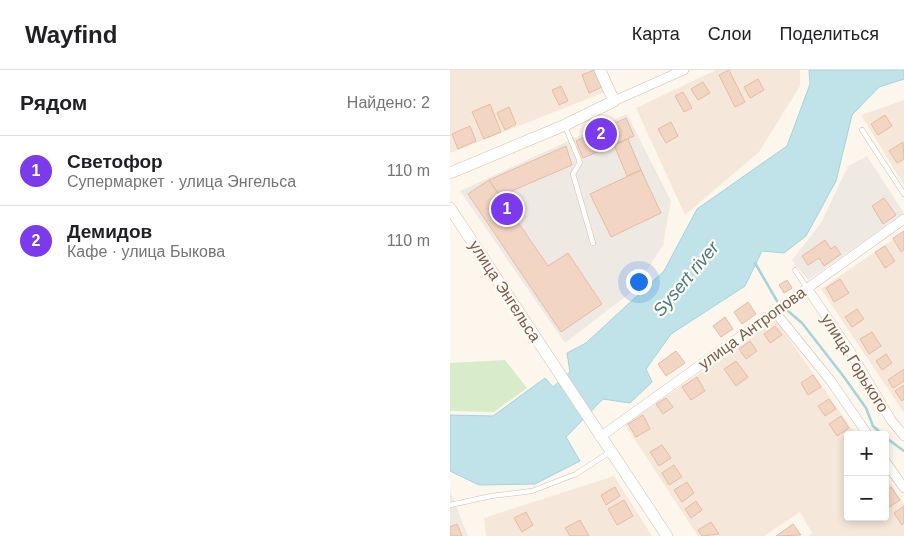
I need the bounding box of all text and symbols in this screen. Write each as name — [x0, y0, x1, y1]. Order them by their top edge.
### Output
text: Wayfind — [25, 21, 117, 48]
text: Карта — [632, 24, 680, 44]
text: Слои — [708, 24, 752, 44]
text: Поделиться — [780, 24, 879, 44]
text: Рядом — [20, 91, 87, 114]
text: Найдено: 2 — [347, 94, 430, 111]
pin: 2 — [585, 115, 617, 153]
text: Светофор — [67, 151, 163, 172]
text: 1 — [32, 162, 40, 179]
text: 110 m — [387, 162, 430, 179]
text: Супермаркет · улица Энгельса — [67, 173, 296, 190]
pin: 1 — [491, 190, 523, 228]
text: Демидов — [67, 221, 152, 242]
text: 2 — [32, 232, 40, 249]
text: 110 m — [387, 232, 430, 249]
street label: улица Энгельса — [466, 237, 544, 345]
water label: Sysert river — [649, 237, 724, 320]
text: Кафе · улица Быкова — [67, 243, 225, 260]
your location — [626, 269, 652, 295]
street label: улица Антропова — [695, 283, 809, 372]
street label: улица Горького — [818, 311, 892, 415]
map controls — [844, 431, 889, 521]
button: + — [844, 431, 889, 476]
button: − — [844, 476, 889, 521]

